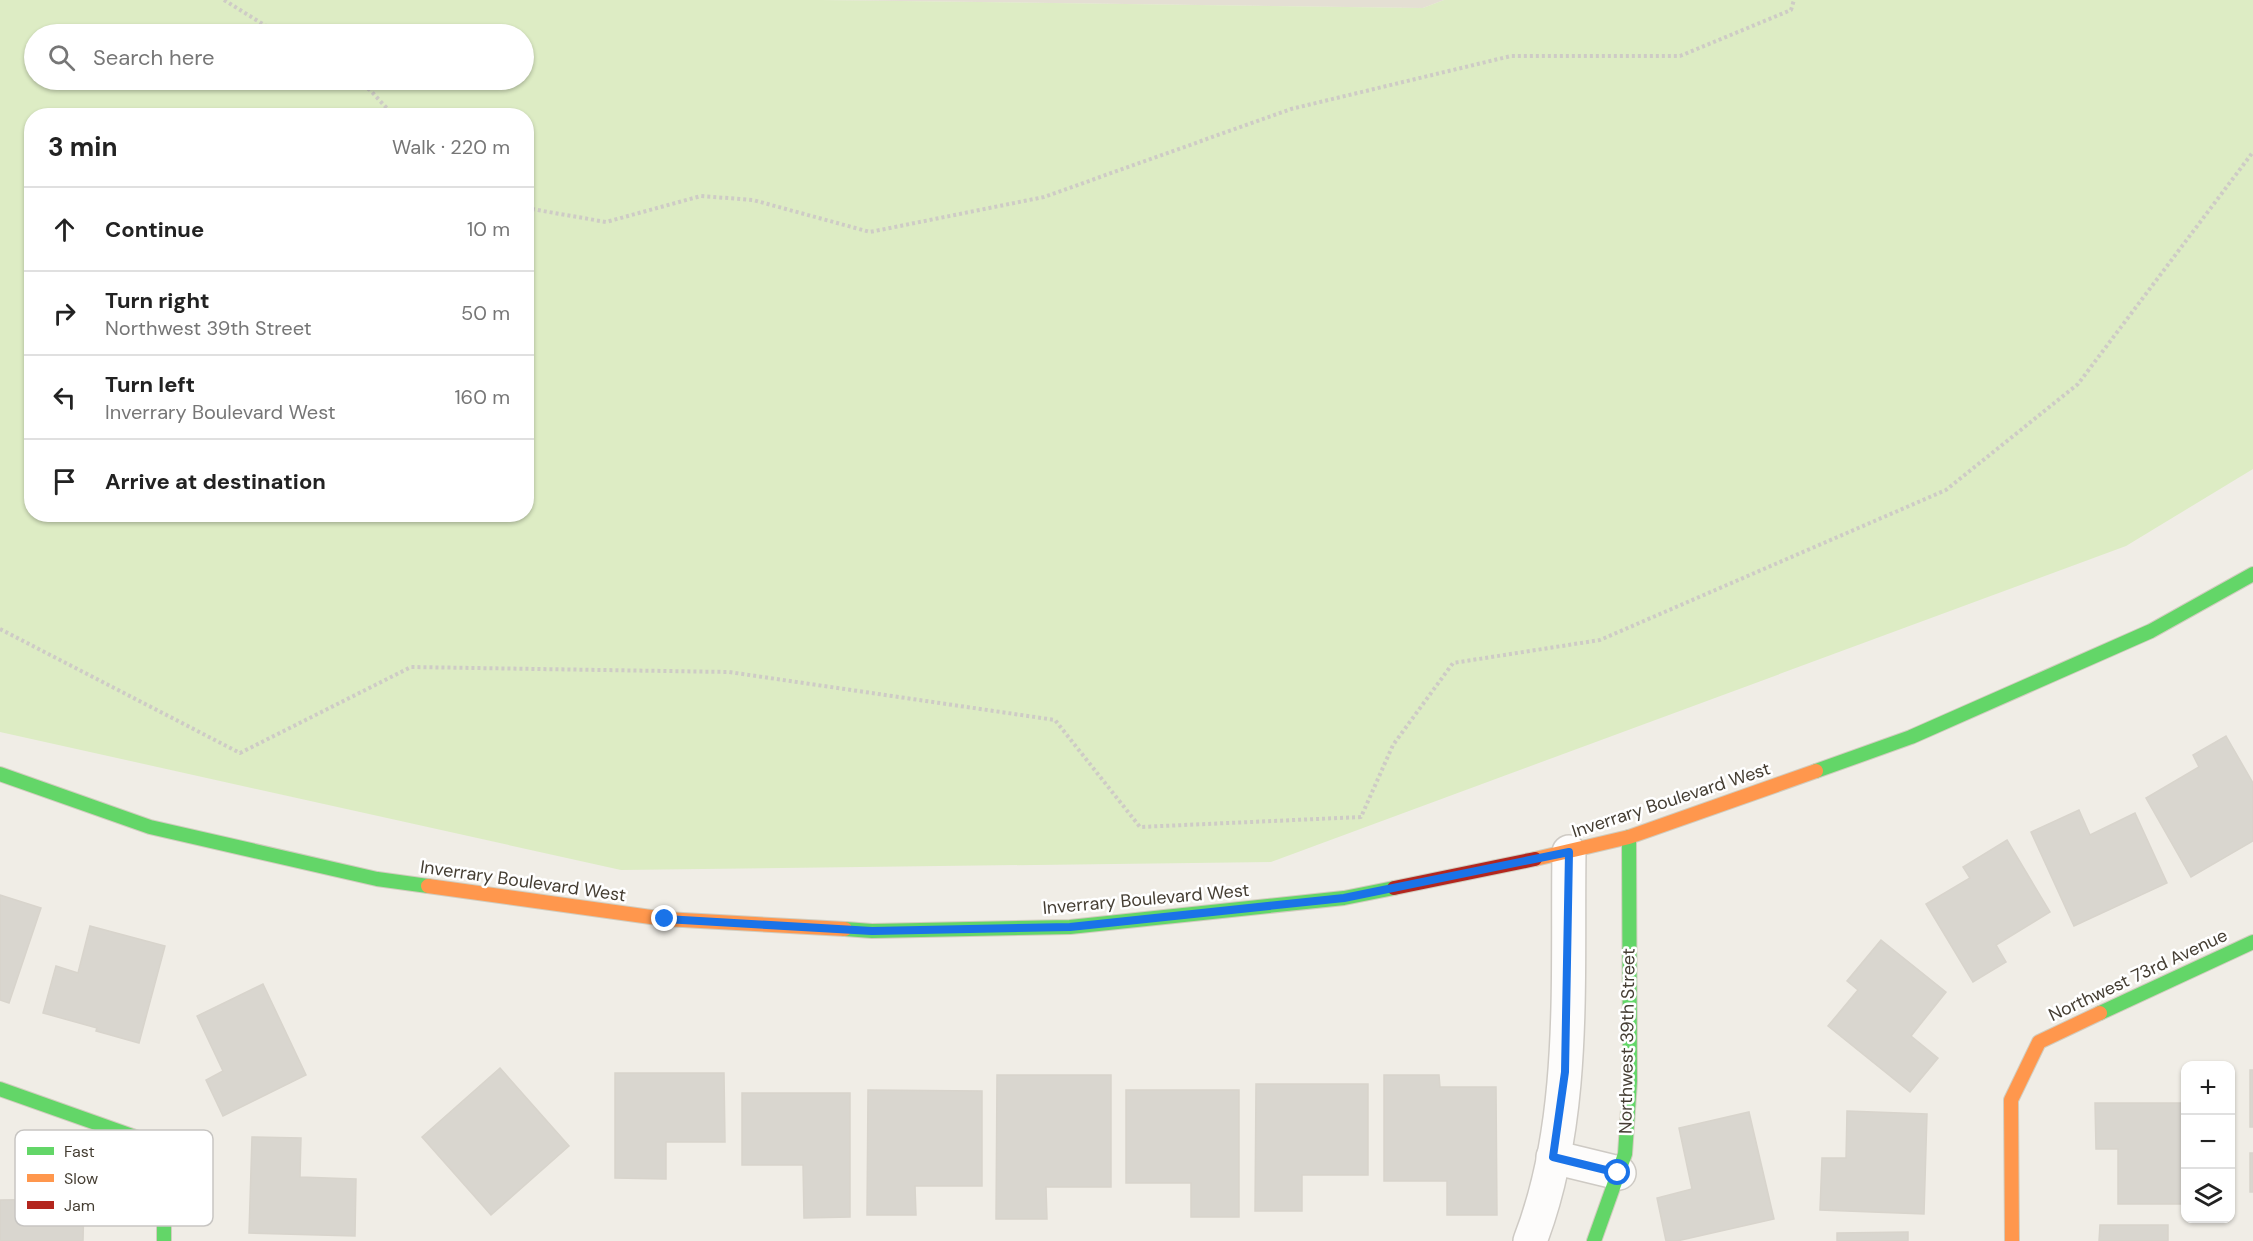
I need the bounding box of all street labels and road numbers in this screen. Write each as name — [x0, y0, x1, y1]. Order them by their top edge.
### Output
street label: Inverrary Boulevard West — [1569, 757, 1773, 843]
street label: Inverrary Boulevard West — [419, 855, 627, 907]
street label: Inverrary Boulevard West — [1042, 878, 1250, 920]
street label: Northwest 73rd Avenue — [2045, 923, 2231, 1027]
street label: Northwest 39th Street — [1613, 948, 1641, 1134]

